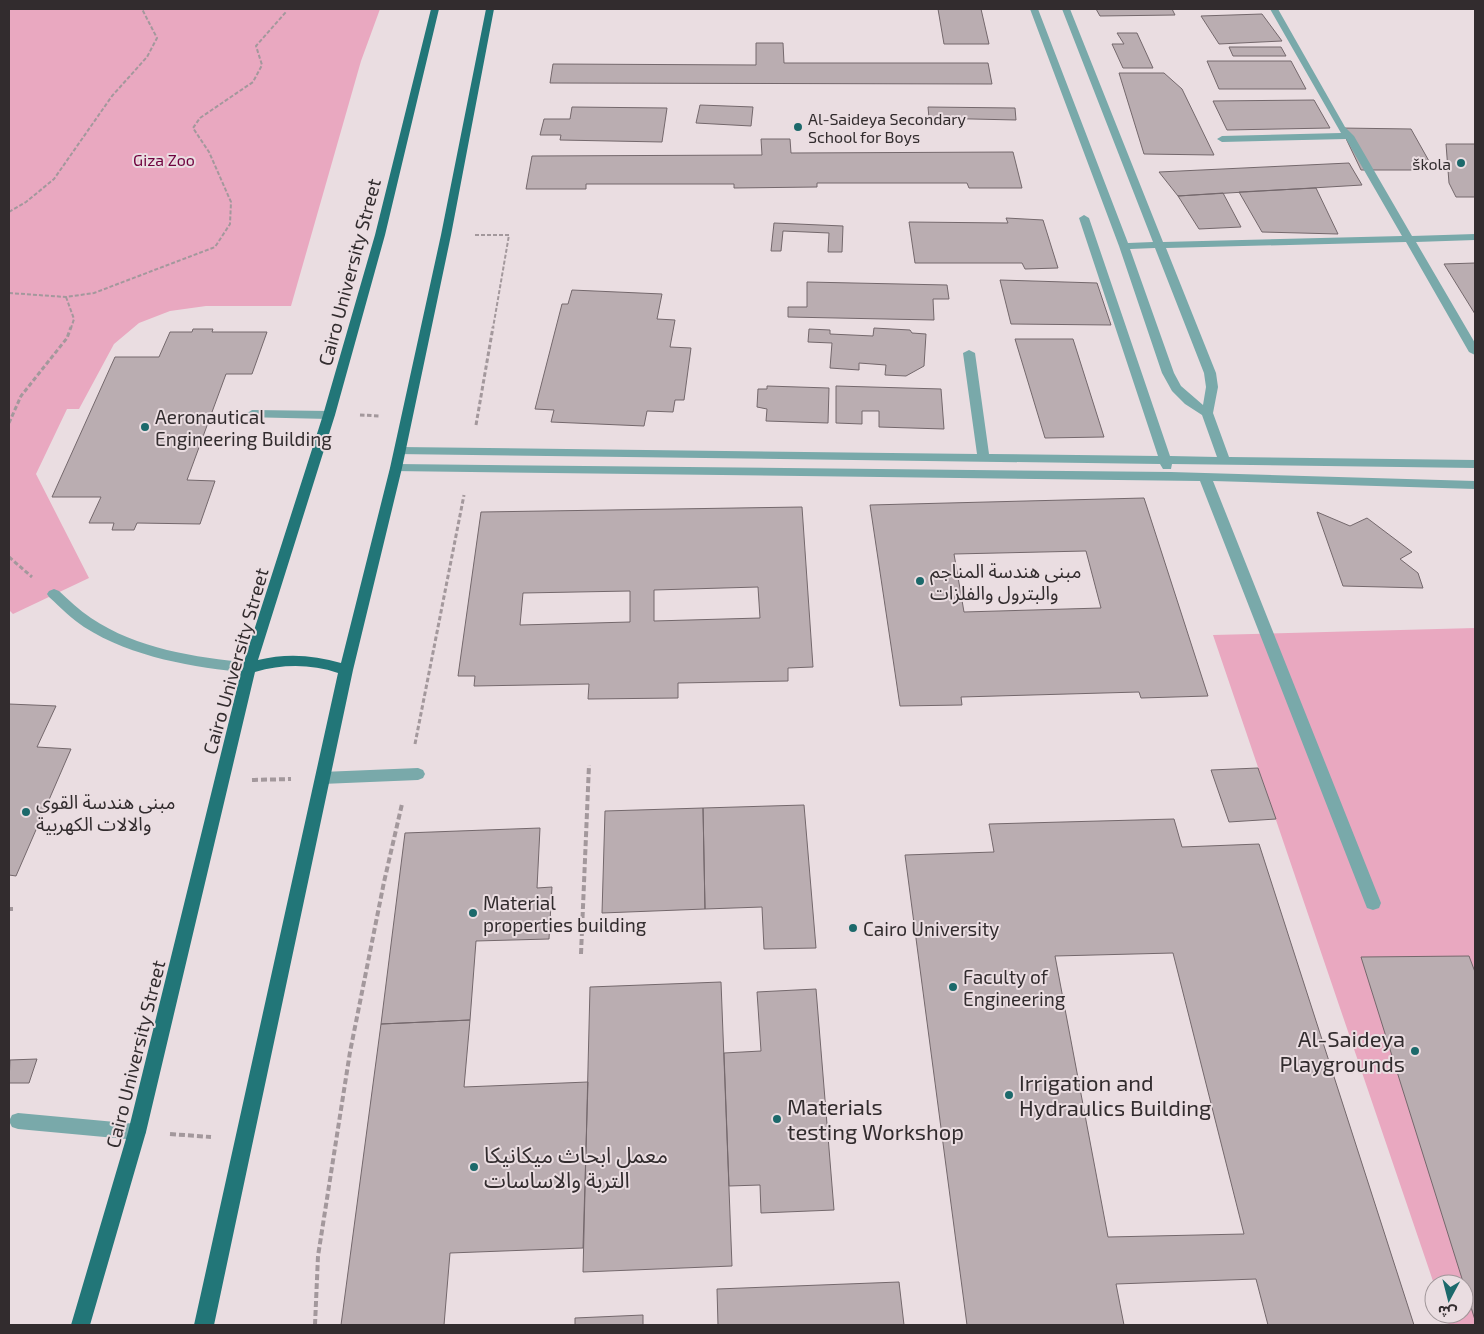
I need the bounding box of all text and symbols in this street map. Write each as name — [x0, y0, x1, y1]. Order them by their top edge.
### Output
place label: Al-Saideya Secondary School for Boys — [808, 109, 967, 146]
marker: Al-Saideya Secondary School for Boys — [792, 121, 804, 133]
park label: Giza Zoo — [133, 150, 195, 169]
place label: škola — [1412, 154, 1451, 173]
marker: škola — [1455, 157, 1467, 169]
street label: Cairo University Street — [313, 176, 385, 368]
place label: Aeronautical Engineering Building — [155, 405, 332, 450]
marker: Aeronautical Engineering Building — [139, 421, 151, 433]
place label: مبنى هندسة المناجم والبترول والفلزات — [930, 559, 1082, 605]
street label: Cairo University Street — [197, 565, 273, 757]
marker: مبنى هندسة المناجم والبترول والفلزات — [914, 575, 926, 587]
place label: مبنى هندسة القوى والالات الكهربية — [36, 790, 175, 836]
marker: مبنى هندسة القوى والالات الكهربية — [20, 806, 32, 818]
place label: Material properties building — [483, 891, 647, 936]
marker: Material properties building — [467, 907, 479, 919]
place label: Cairo University — [863, 917, 999, 940]
marker: Cairo University — [847, 922, 859, 934]
street label: Cairo University Street — [101, 958, 169, 1150]
place label: Faculty of Engineering — [963, 965, 1066, 1010]
marker: Faculty of Engineering — [947, 981, 959, 993]
place label: Al-Saideya Playgrounds — [1279, 1025, 1405, 1076]
marker: Al-Saideya Playgrounds — [1409, 1045, 1421, 1057]
place label: Irrigation and Hydraulics Building — [1019, 1069, 1211, 1120]
marker: Irrigation and Hydraulics Building — [1003, 1089, 1015, 1101]
place label: Materials testing Workshop — [787, 1093, 964, 1144]
marker: Materials testing Workshop — [771, 1113, 783, 1125]
place label: معمل ابحاث ميكانيكا التربة والاساسات — [484, 1141, 668, 1193]
marker: معمل ابحاث ميكانيكا التربة والاساسات — [468, 1161, 480, 1173]
north arrow — [1424, 1274, 1474, 1324]
text: ش — [1437, 1303, 1458, 1322]

